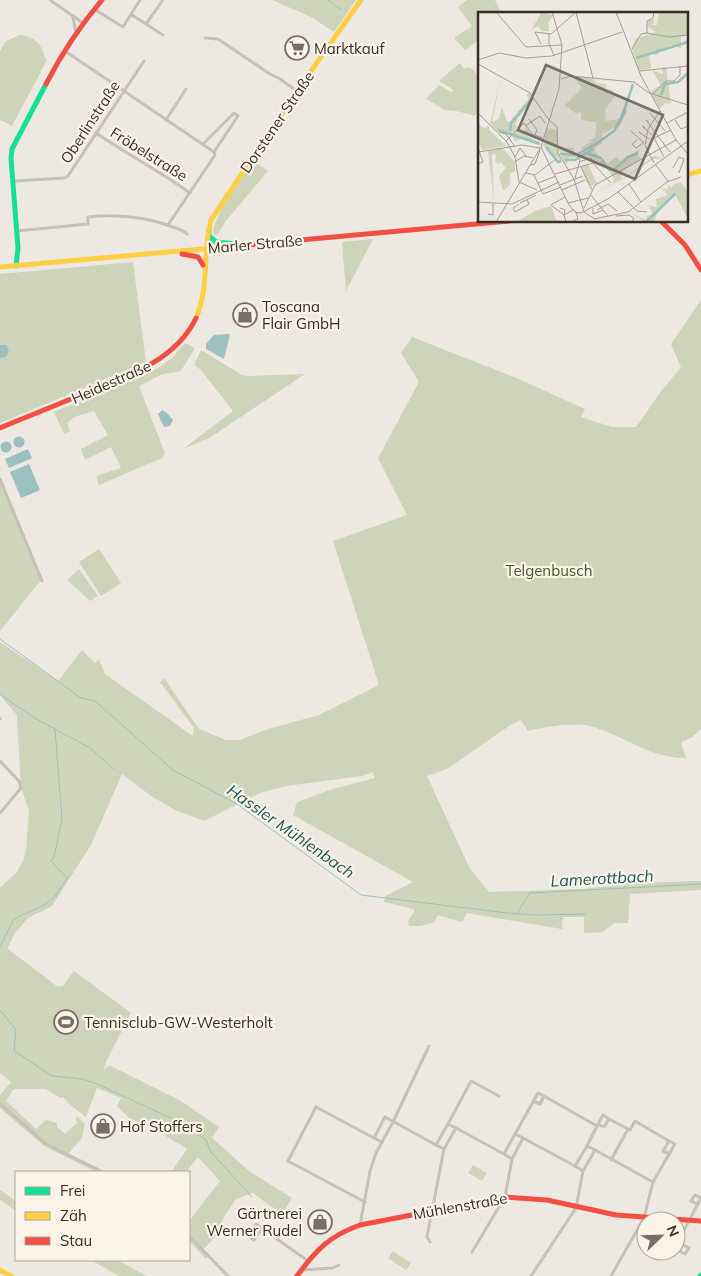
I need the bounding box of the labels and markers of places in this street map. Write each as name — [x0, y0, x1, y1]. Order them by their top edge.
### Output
supermarket icon: Marktkauf — [284, 35, 310, 61]
place label: Marktkauf — [314, 39, 385, 58]
place label: Toscana Flair GmbH — [262, 297, 341, 333]
shop icon: Toscana Flair GmbH — [232, 302, 258, 328]
sports icon: Tennisclub-GW-Westerholt — [53, 1009, 79, 1035]
place label: Tennisclub-GW-Westerholt — [84, 1013, 273, 1032]
shop icon: Hof Stoffers — [90, 1113, 116, 1139]
place label: Hof Stoffers — [120, 1117, 203, 1136]
place label: Gärtnerei Werner Rudel — [207, 1204, 302, 1240]
shop icon: Gärtnerei Werner Rudel — [307, 1209, 333, 1235]

